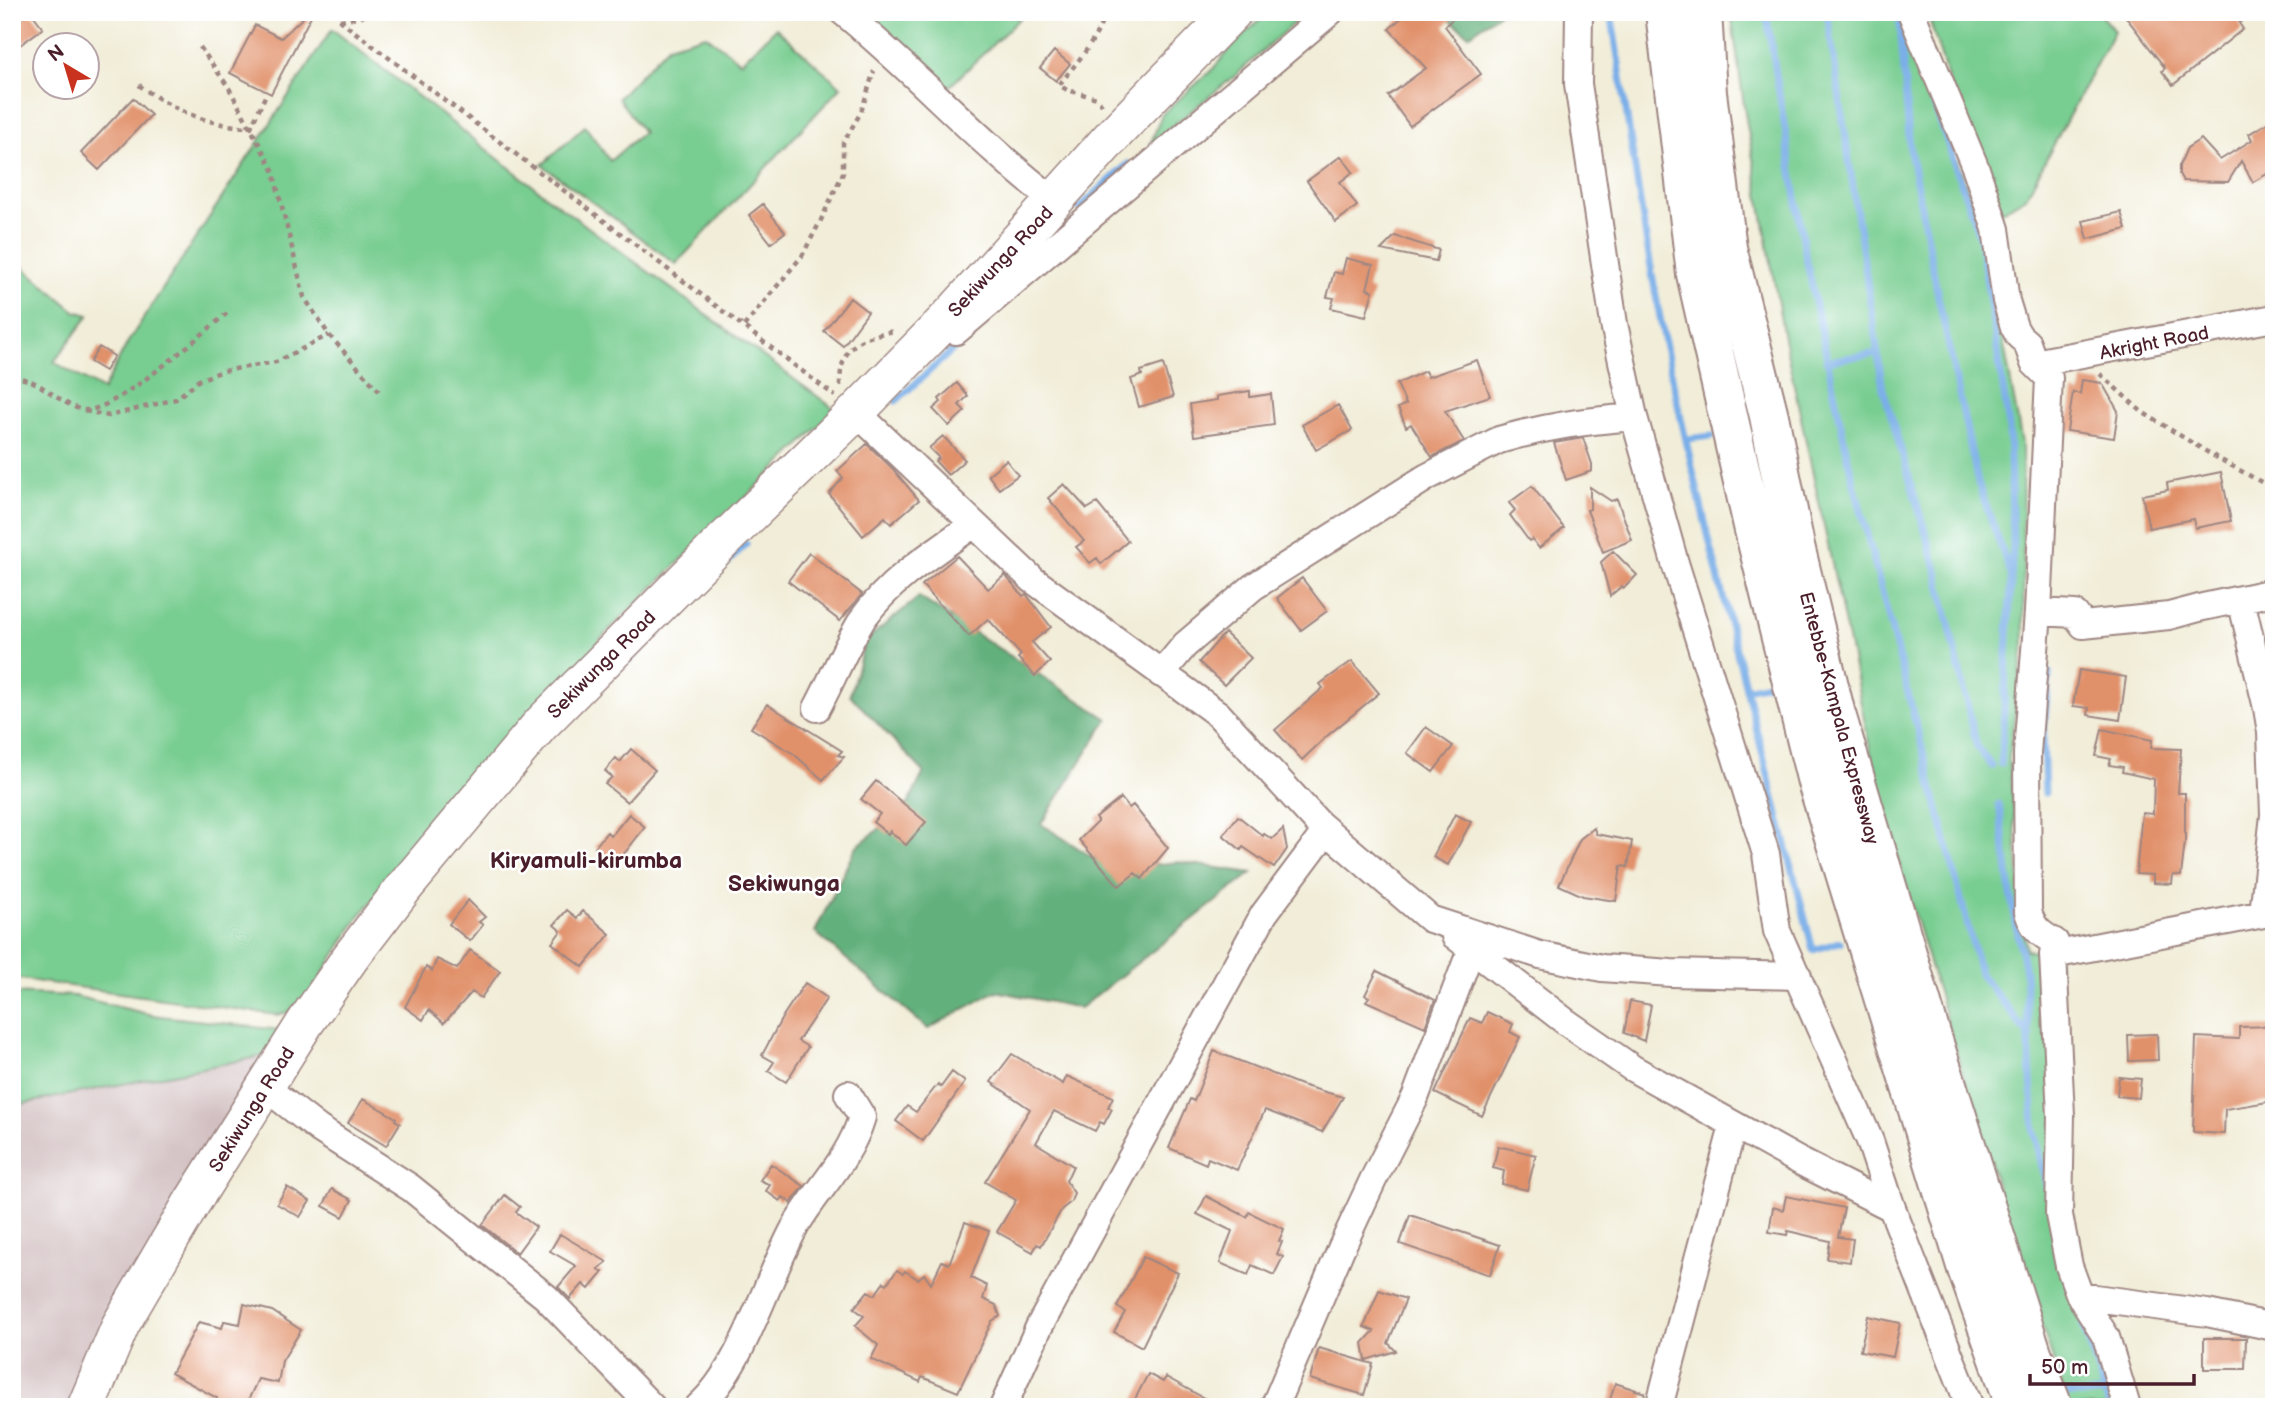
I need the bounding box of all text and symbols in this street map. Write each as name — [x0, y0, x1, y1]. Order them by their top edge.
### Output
north arrow — [32, 32, 102, 102]
text: N — [44, 40, 69, 67]
street label: Sekiwunga Road — [944, 202, 1058, 322]
street label: Akright Road — [2098, 322, 2211, 365]
street label: Entebbe-Kampala Expressway — [1794, 590, 1883, 848]
street label: Sekiwunga Road — [543, 606, 661, 724]
district label: Kiryamuli-kirumba — [490, 847, 682, 875]
district label: Sekiwunga — [728, 870, 840, 898]
street label: Sekiwunga Road — [205, 1043, 300, 1177]
scale bar — [2030, 1342, 2195, 1386]
text: 50 m — [2041, 1355, 2088, 1380]

